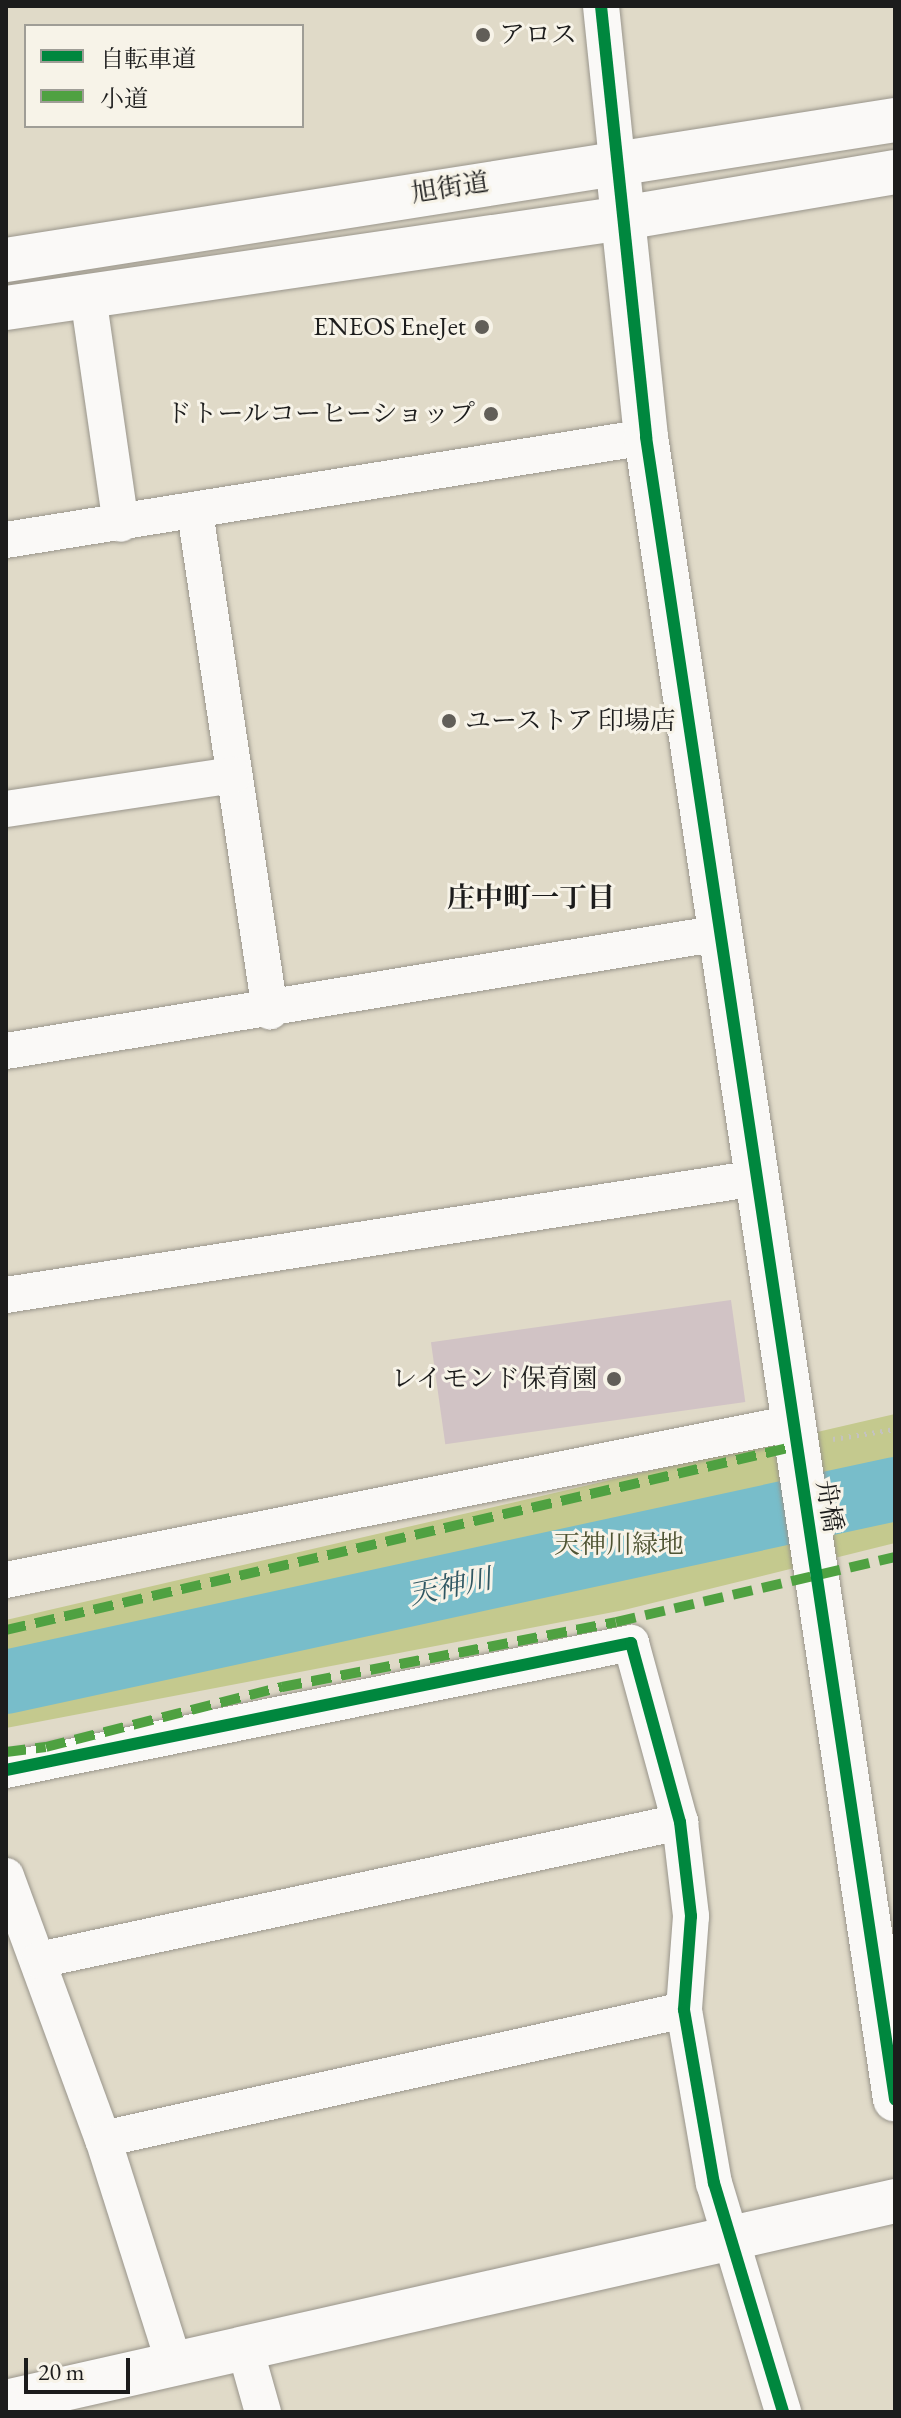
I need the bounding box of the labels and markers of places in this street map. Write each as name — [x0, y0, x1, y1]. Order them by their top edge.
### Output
place label: アロス — [499, 19, 577, 51]
marker: アロス — [474, 26, 492, 44]
place label: ENEOS EneJet — [313, 311, 466, 343]
marker: ENEOS EneJet — [473, 318, 491, 336]
place label: ドトールコーヒーショップ — [164, 398, 475, 430]
marker: ドトールコーヒーショップ — [482, 405, 500, 423]
place label: ユーストア 印場店 — [465, 705, 678, 737]
marker: ユーストア 印場店 — [440, 712, 458, 730]
place label: レイモンド保育園 — [390, 1363, 598, 1395]
marker: レイモンド保育園 — [605, 1370, 623, 1388]

